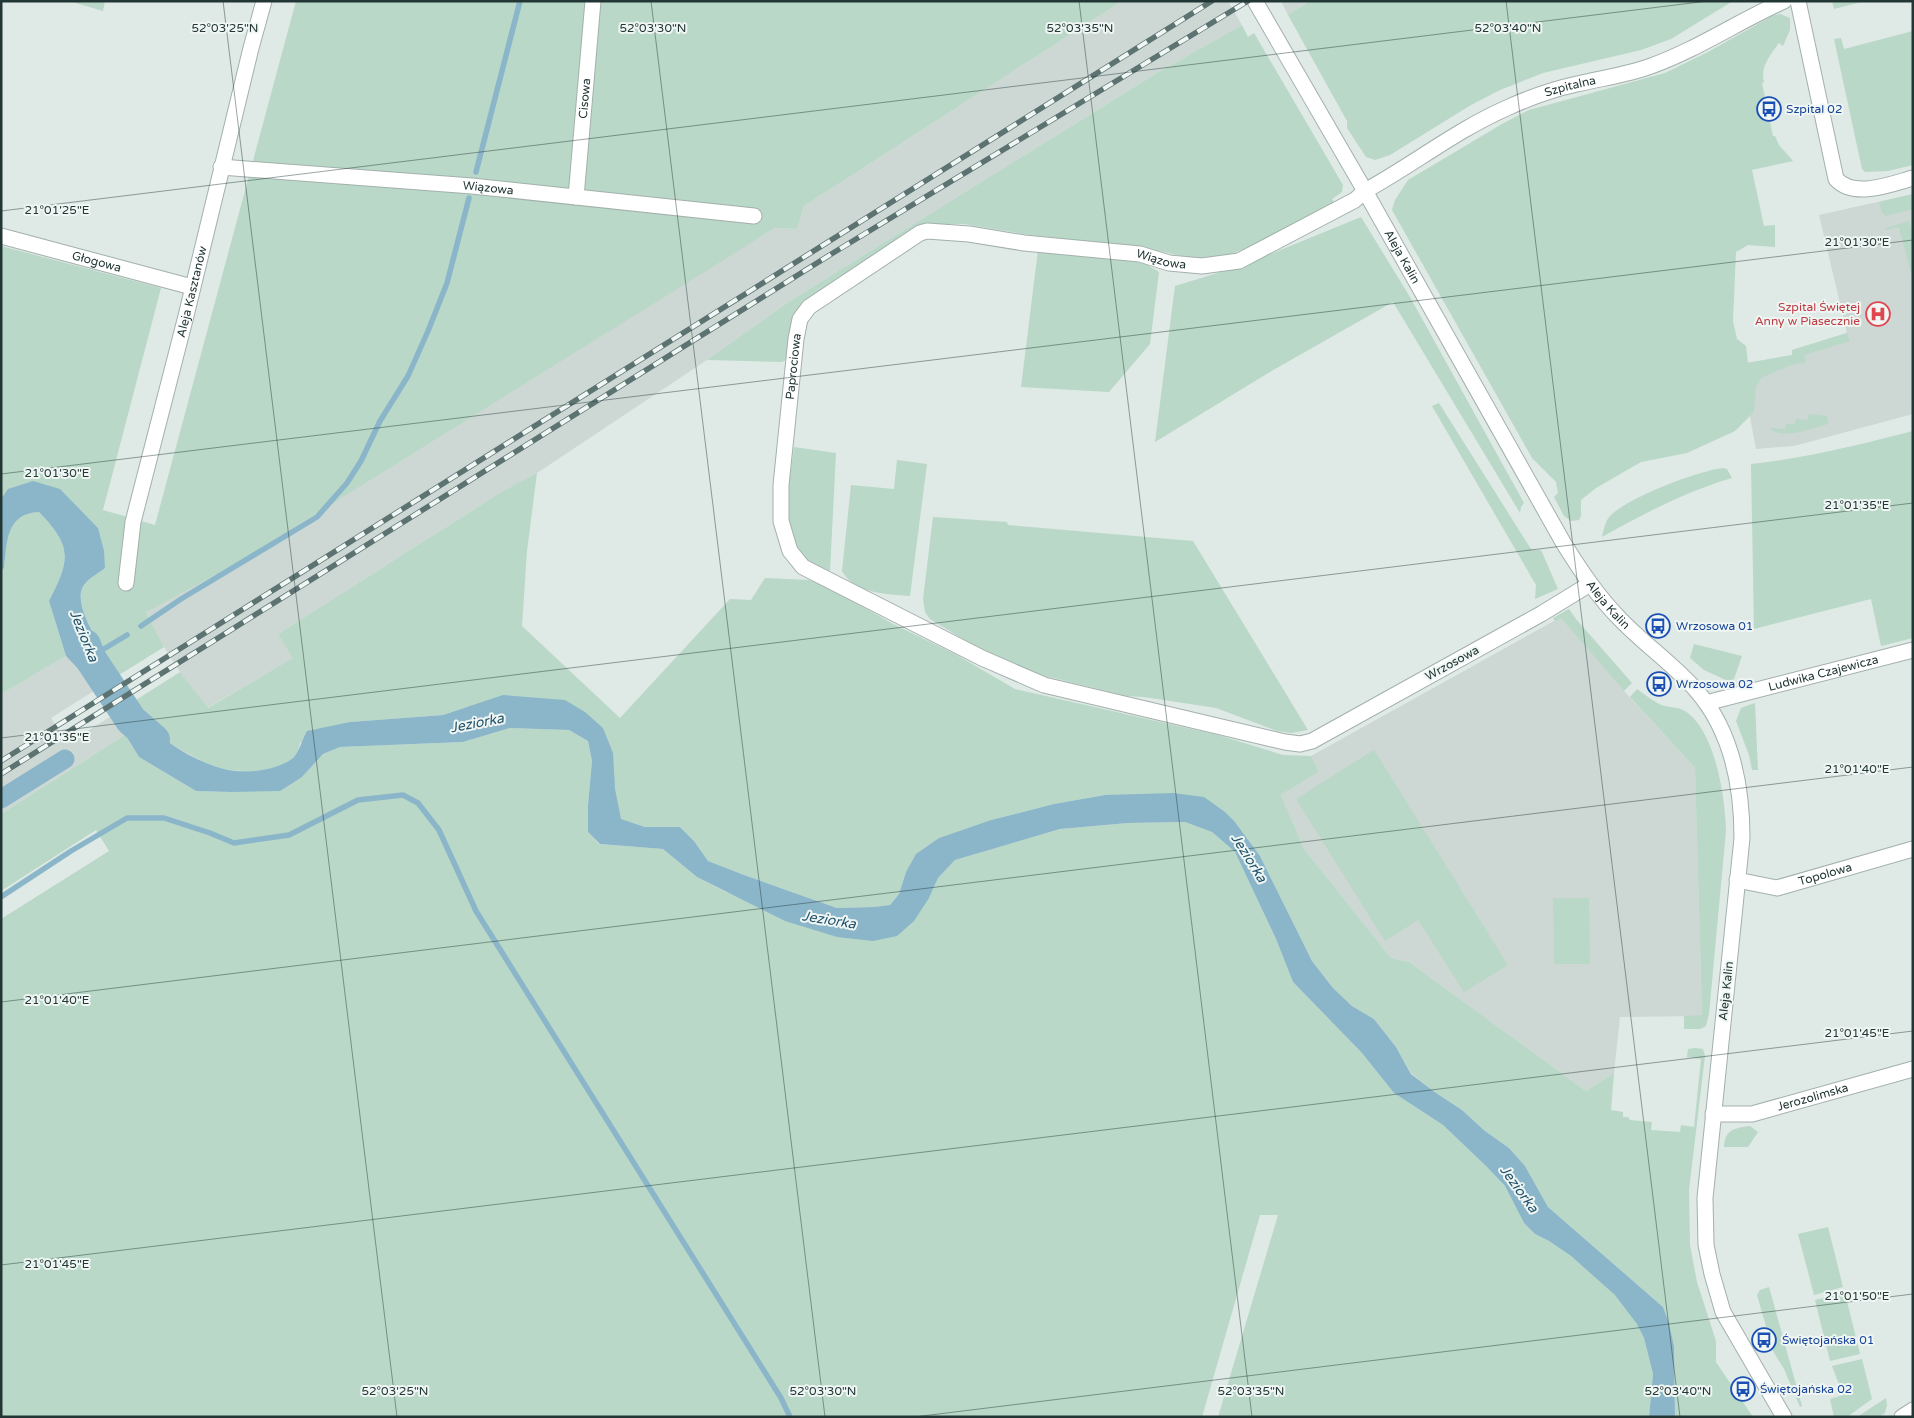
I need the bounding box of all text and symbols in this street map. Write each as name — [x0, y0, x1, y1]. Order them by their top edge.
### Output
text: 52°03'25"N — [192, 21, 259, 35]
text: 52°03'30"N — [620, 21, 687, 35]
text: 52°03'35"N — [1047, 21, 1114, 35]
text: 52°03'40"N — [1475, 21, 1542, 35]
street label: Szpitalna — [1543, 73, 1597, 100]
street label: Cisowa — [576, 78, 593, 119]
bus stop icon: Szpital 02 — [1756, 96, 1782, 122]
place label: Szpital 02 — [1786, 102, 1842, 116]
street label: Wiązowa — [462, 178, 514, 197]
text: 21°01'25"E — [24, 203, 90, 217]
street label: Aleja Kalin — [1381, 227, 1423, 286]
text: 21°01'30"E — [1824, 235, 1890, 249]
street label: Aleja Kasztanów — [174, 244, 210, 339]
street label: Wiązowa — [1135, 246, 1187, 272]
street label: Głogowa — [70, 248, 123, 275]
place label: Szpital Świętej Anny w Piasecznie — [1755, 300, 1860, 328]
hospital icon: Szpital Świętej Anny w Piasecznie — [1865, 301, 1891, 327]
street label: Paprociowa — [783, 332, 804, 400]
text: 21°01'30"E — [24, 466, 90, 480]
text: 21°01'35"E — [1824, 498, 1890, 512]
street label: Aleja Kalin — [1583, 578, 1633, 632]
water label: Jeziorka — [66, 608, 102, 665]
bus stop icon: Wrzosowa 01 — [1645, 613, 1671, 639]
place label: Wrzosowa 01 — [1676, 619, 1753, 633]
street label: Wrzosowa — [1423, 643, 1481, 683]
street label: Ludwika Czajewicza — [1767, 652, 1880, 694]
bus stop icon: Wrzosowa 02 — [1646, 671, 1672, 697]
place label: Wrzosowa 02 — [1676, 677, 1753, 691]
water label: Jeziorka — [449, 709, 506, 737]
text: 21°01'35"E — [24, 730, 90, 744]
text: 21°01'40"E — [1824, 762, 1890, 776]
water label: Jeziorka — [1227, 831, 1271, 886]
street label: Topolowa — [1797, 860, 1854, 888]
water label: Jeziorka — [801, 907, 858, 933]
street label: Aleja Kalin — [1716, 961, 1736, 1021]
text: 21°01'40"E — [24, 993, 90, 1007]
text: 21°01'45"E — [1824, 1026, 1890, 1040]
street label: Jerozolimska — [1775, 1080, 1850, 1114]
water label: Jeziorka — [1496, 1162, 1542, 1217]
text: 21°01'45"E — [24, 1257, 90, 1271]
text: 21°01'50"E — [1824, 1289, 1890, 1303]
bus stop icon: Świętojańska 01 — [1751, 1327, 1777, 1353]
place label: Świętojańska 01 — [1782, 1333, 1874, 1347]
bus stop icon: Świętojańska 02 — [1730, 1376, 1756, 1402]
place label: Świętojańska 02 — [1760, 1382, 1852, 1396]
text: 52°03'25"N — [362, 1384, 429, 1398]
text: 52°03'30"N — [790, 1384, 857, 1398]
text: 52°03'35"N — [1218, 1384, 1285, 1398]
text: 52°03'40"N — [1645, 1384, 1712, 1398]

